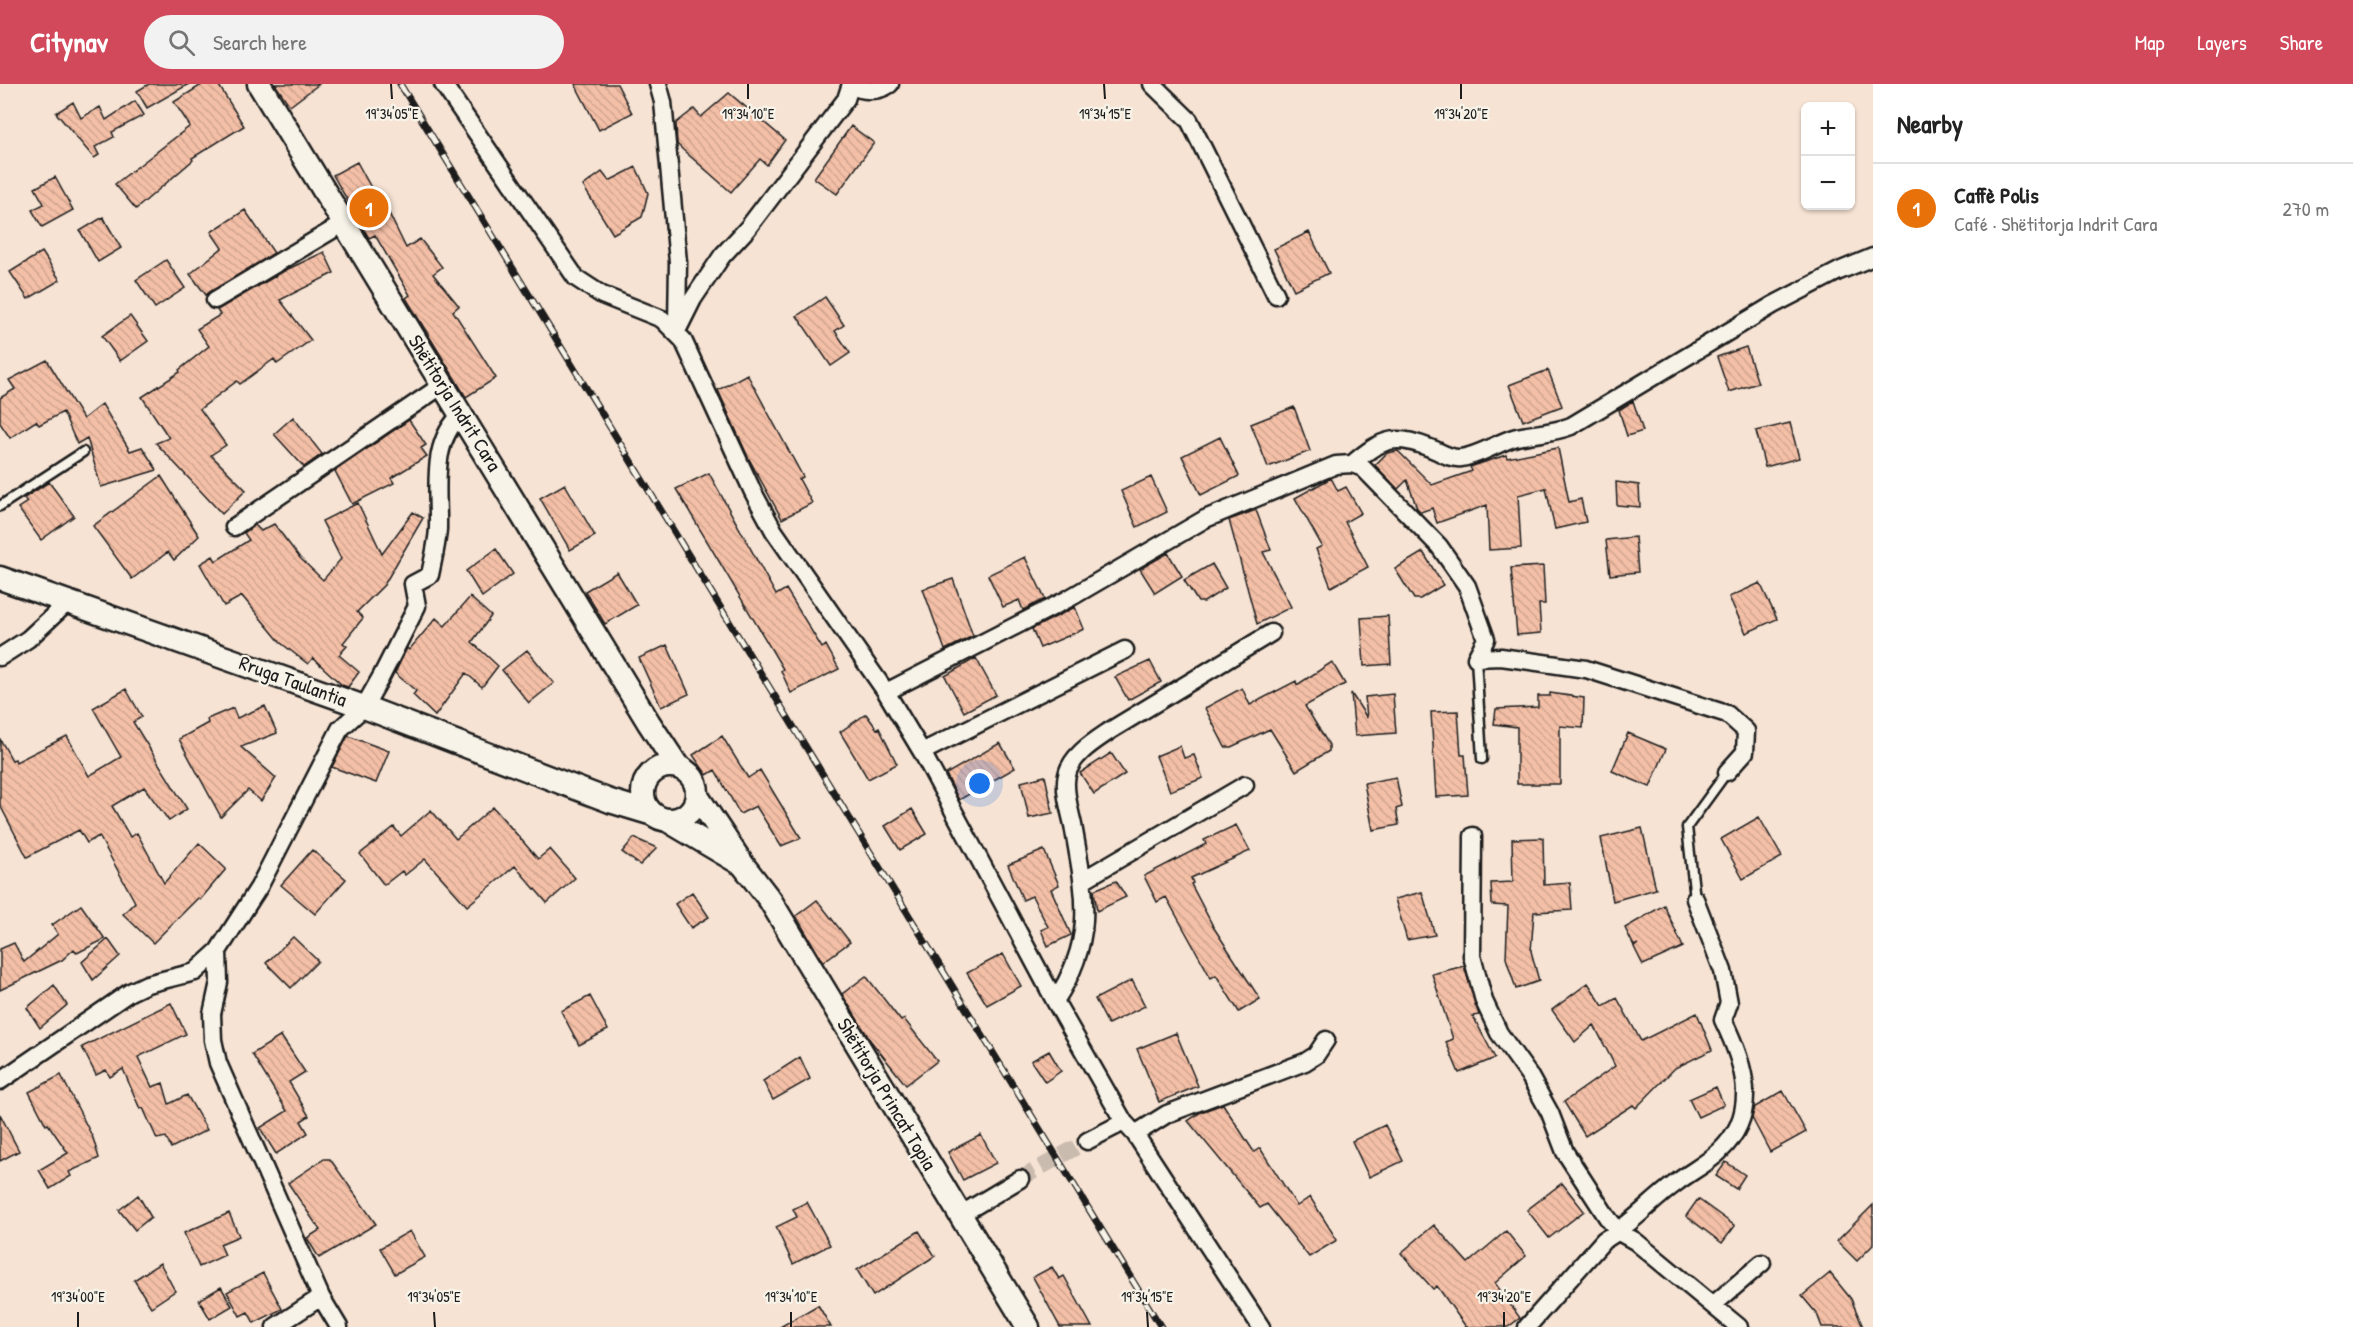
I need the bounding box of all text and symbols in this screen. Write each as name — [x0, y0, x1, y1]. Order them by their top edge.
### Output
search box — [144, 15, 564, 69]
text: Citynav — [30, 23, 108, 61]
icon: search — [165, 26, 198, 59]
text: Search here — [213, 27, 307, 57]
text: Map — [2135, 28, 2164, 57]
text: Layers — [2197, 28, 2247, 57]
text: Share — [2280, 28, 2323, 57]
map controls — [1801, 102, 1855, 210]
button: + — [1801, 102, 1855, 156]
text: 19°34'05"E — [365, 103, 419, 124]
text: 19°34'10"E — [722, 103, 775, 124]
text: 19°34'15"E — [1079, 103, 1131, 124]
text: 19°34'20"E — [1434, 103, 1488, 124]
text: Nearby — [1897, 106, 1963, 141]
button: − — [1801, 156, 1855, 210]
text: Caffè Polis — [1954, 180, 2039, 210]
pin: 1 — [350, 186, 388, 230]
text: 1 — [1913, 195, 1920, 222]
text: 270 m — [2283, 195, 2329, 222]
text: Café · Shëtitorja Indrit Cara — [1954, 210, 2157, 237]
street label: Shëtitorja Indrit Cara — [403, 329, 508, 476]
street label: Rruga Taulantia — [236, 649, 351, 713]
your location — [965, 769, 994, 798]
street label: Shëtitorja Princat Topia — [831, 1013, 944, 1175]
text: 19°34'00"E — [51, 1286, 105, 1307]
text: 19°34'05"E — [407, 1286, 461, 1307]
text: 19°34'10"E — [765, 1286, 818, 1307]
text: 19°34'15"E — [1121, 1286, 1173, 1307]
text: 19°34'20"E — [1477, 1286, 1531, 1307]

